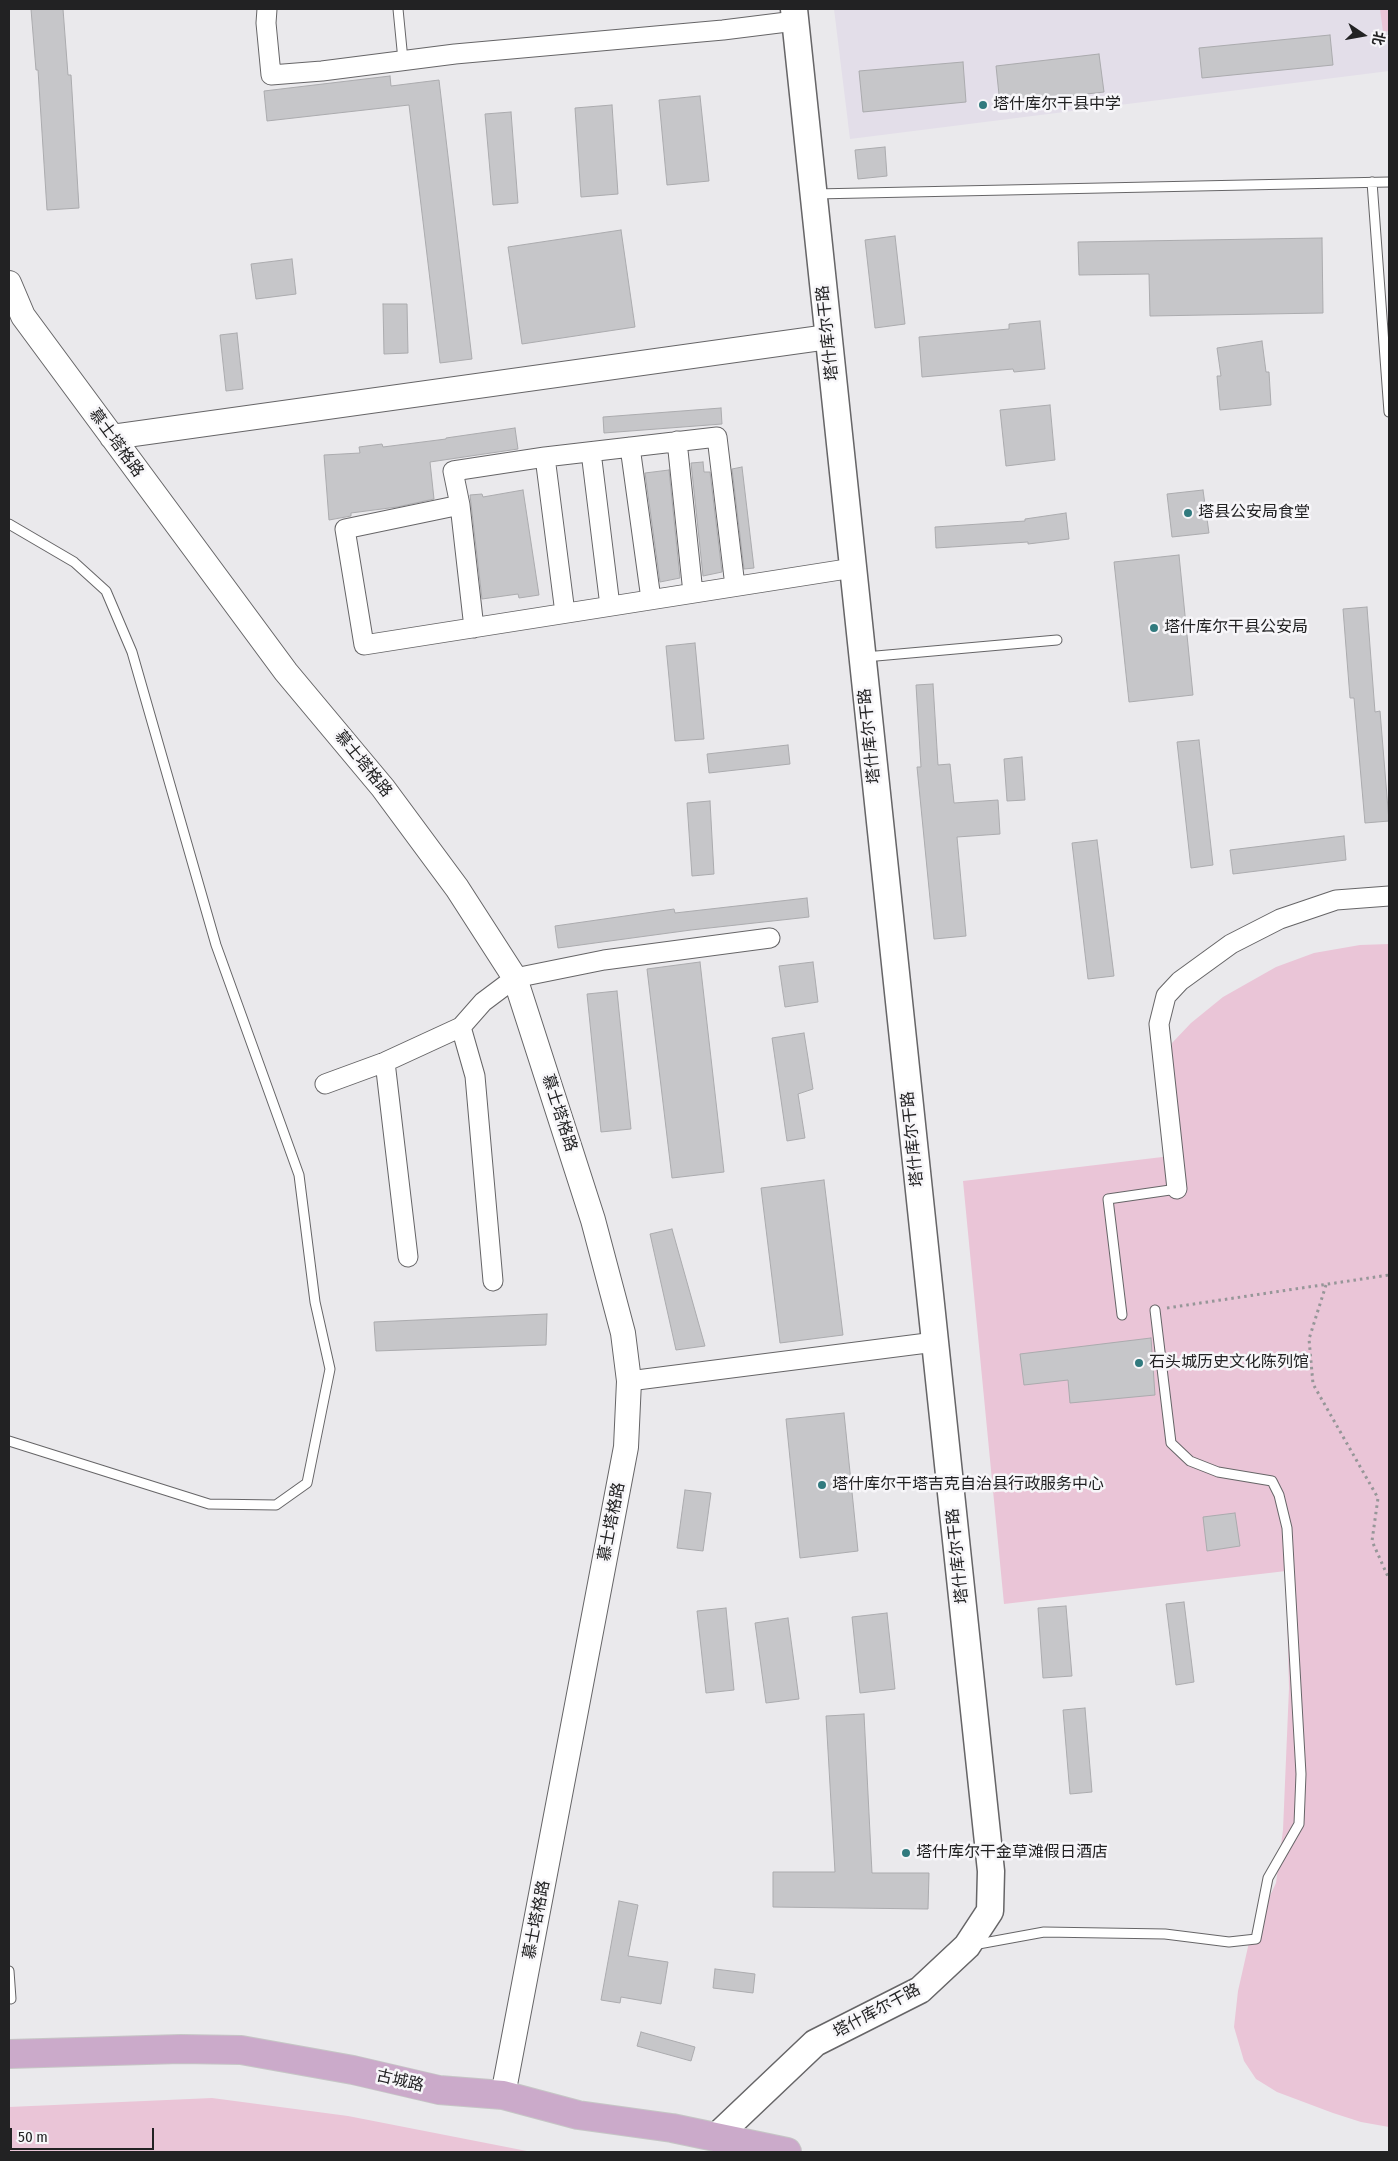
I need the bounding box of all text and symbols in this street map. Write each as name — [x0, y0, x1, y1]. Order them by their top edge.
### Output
north arrow — [1338, 10, 1388, 60]
text: 北 — [1368, 30, 1388, 47]
place label: 塔什库尔干县中学 — [993, 95, 1121, 115]
marker: 塔什库尔干县中学 — [977, 99, 989, 111]
street label: 塔什库尔干路 — [813, 284, 843, 382]
street label: 慕士塔格路 — [85, 405, 147, 481]
place label: 塔县公安局食堂 — [1198, 503, 1310, 523]
marker: 塔县公安局食堂 — [1182, 507, 1194, 519]
place label: 塔什库尔干县公安局 — [1164, 618, 1308, 638]
marker: 塔什库尔干县公安局 — [1148, 622, 1160, 634]
street label: 塔什库尔干路 — [855, 687, 885, 785]
street label: 慕士塔格路 — [330, 727, 396, 801]
street label: 慕士塔格路 — [538, 1072, 580, 1154]
street label: 塔什库尔干路 — [898, 1090, 928, 1188]
place label: 石头城历史文化陈列馆 — [1149, 1353, 1309, 1373]
marker: 石头城历史文化陈列馆 — [1133, 1357, 1145, 1369]
place label: 塔什库尔干塔吉克自治县行政服务中心 — [832, 1475, 1104, 1495]
marker: 塔什库尔干塔吉克自治县行政服务中心 — [816, 1479, 828, 1491]
street label: 慕士塔格路 — [595, 1481, 629, 1563]
street label: 塔什库尔干路 — [943, 1507, 973, 1605]
place label: 塔什库尔干金草滩假日酒店 — [916, 1843, 1108, 1863]
marker: 塔什库尔干金草滩假日酒店 — [900, 1847, 912, 1859]
street label: 慕士塔格路 — [520, 1879, 554, 1961]
street label: 塔什库尔干路 — [830, 1980, 924, 2042]
street label: 古城路 — [374, 2066, 426, 2096]
scale bar — [12, 2118, 156, 2150]
text: 50 m — [18, 2128, 48, 2146]

